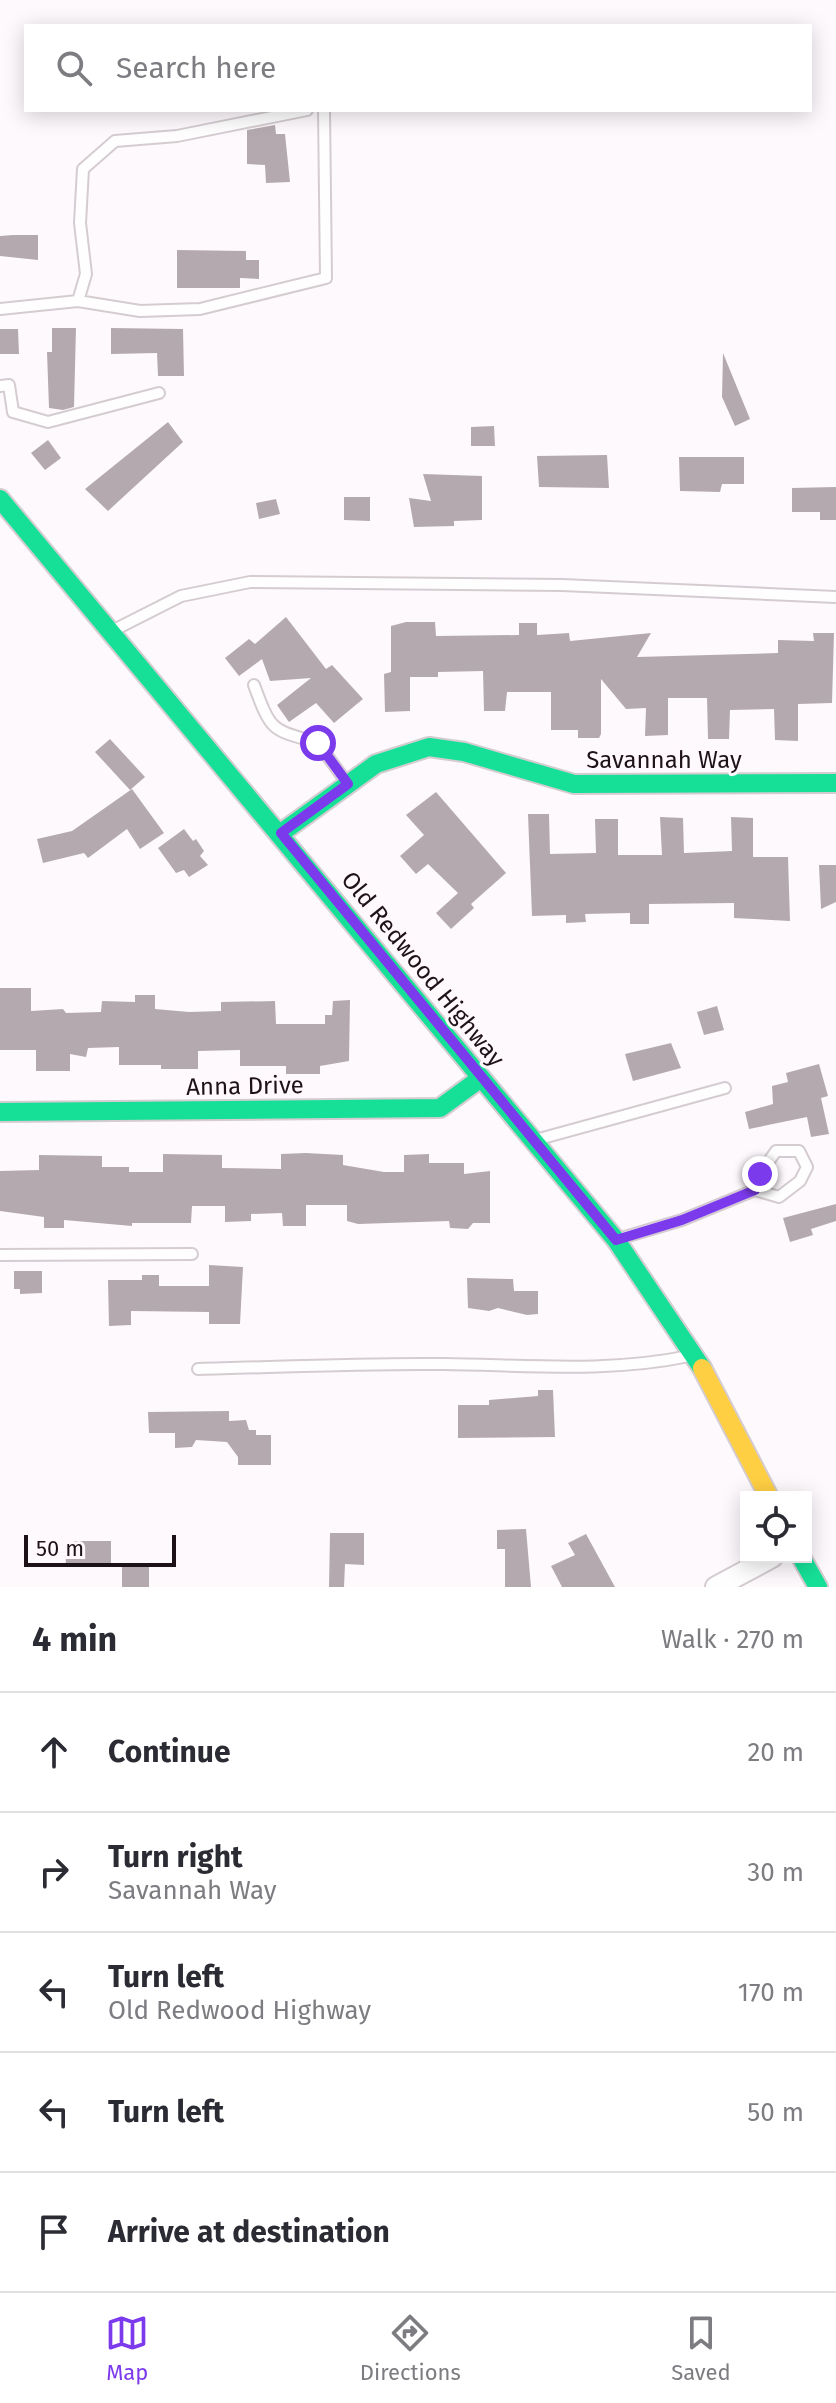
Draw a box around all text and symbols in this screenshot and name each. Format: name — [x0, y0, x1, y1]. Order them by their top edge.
search box — [24, 24, 812, 112]
icon: search — [52, 46, 96, 90]
text: Search here — [116, 50, 276, 86]
route start — [300, 725, 336, 761]
street label: Savannah Way — [586, 746, 742, 774]
street label: Old Redwood Highway — [336, 866, 510, 1072]
street label: Anna Drive — [186, 1071, 304, 1101]
route end — [742, 1156, 778, 1192]
map controls — [740, 1491, 812, 1563]
button: locate — [740, 1491, 812, 1563]
scale bar — [24, 1531, 176, 1567]
text: 50 m — [36, 1535, 84, 1562]
text: 4 min — [32, 1619, 117, 1660]
text: Walk · 270 m — [661, 1624, 804, 1655]
icon: ahead — [32, 1730, 76, 1774]
text: Continue — [108, 1734, 231, 1770]
text: 20 m — [747, 1737, 804, 1768]
text: Turn right — [108, 1839, 243, 1875]
icon: right — [32, 1850, 76, 1894]
text: 30 m — [747, 1857, 804, 1888]
text: Savannah Way — [108, 1875, 276, 1906]
text: Turn left — [108, 1959, 224, 1995]
icon: left — [32, 1970, 76, 2014]
text: 170 m — [738, 1977, 804, 2008]
text: Old Redwood Highway — [108, 1995, 371, 2026]
icon: left — [32, 2090, 76, 2134]
text: Turn left — [108, 2094, 224, 2130]
text: 50 m — [747, 2097, 804, 2128]
icon: arrive — [32, 2210, 76, 2254]
text: Arrive at destination — [108, 2214, 390, 2250]
tab: Map — [105, 2311, 149, 2386]
tab: Directions — [360, 2311, 461, 2386]
tab: Saved — [671, 2311, 731, 2386]

